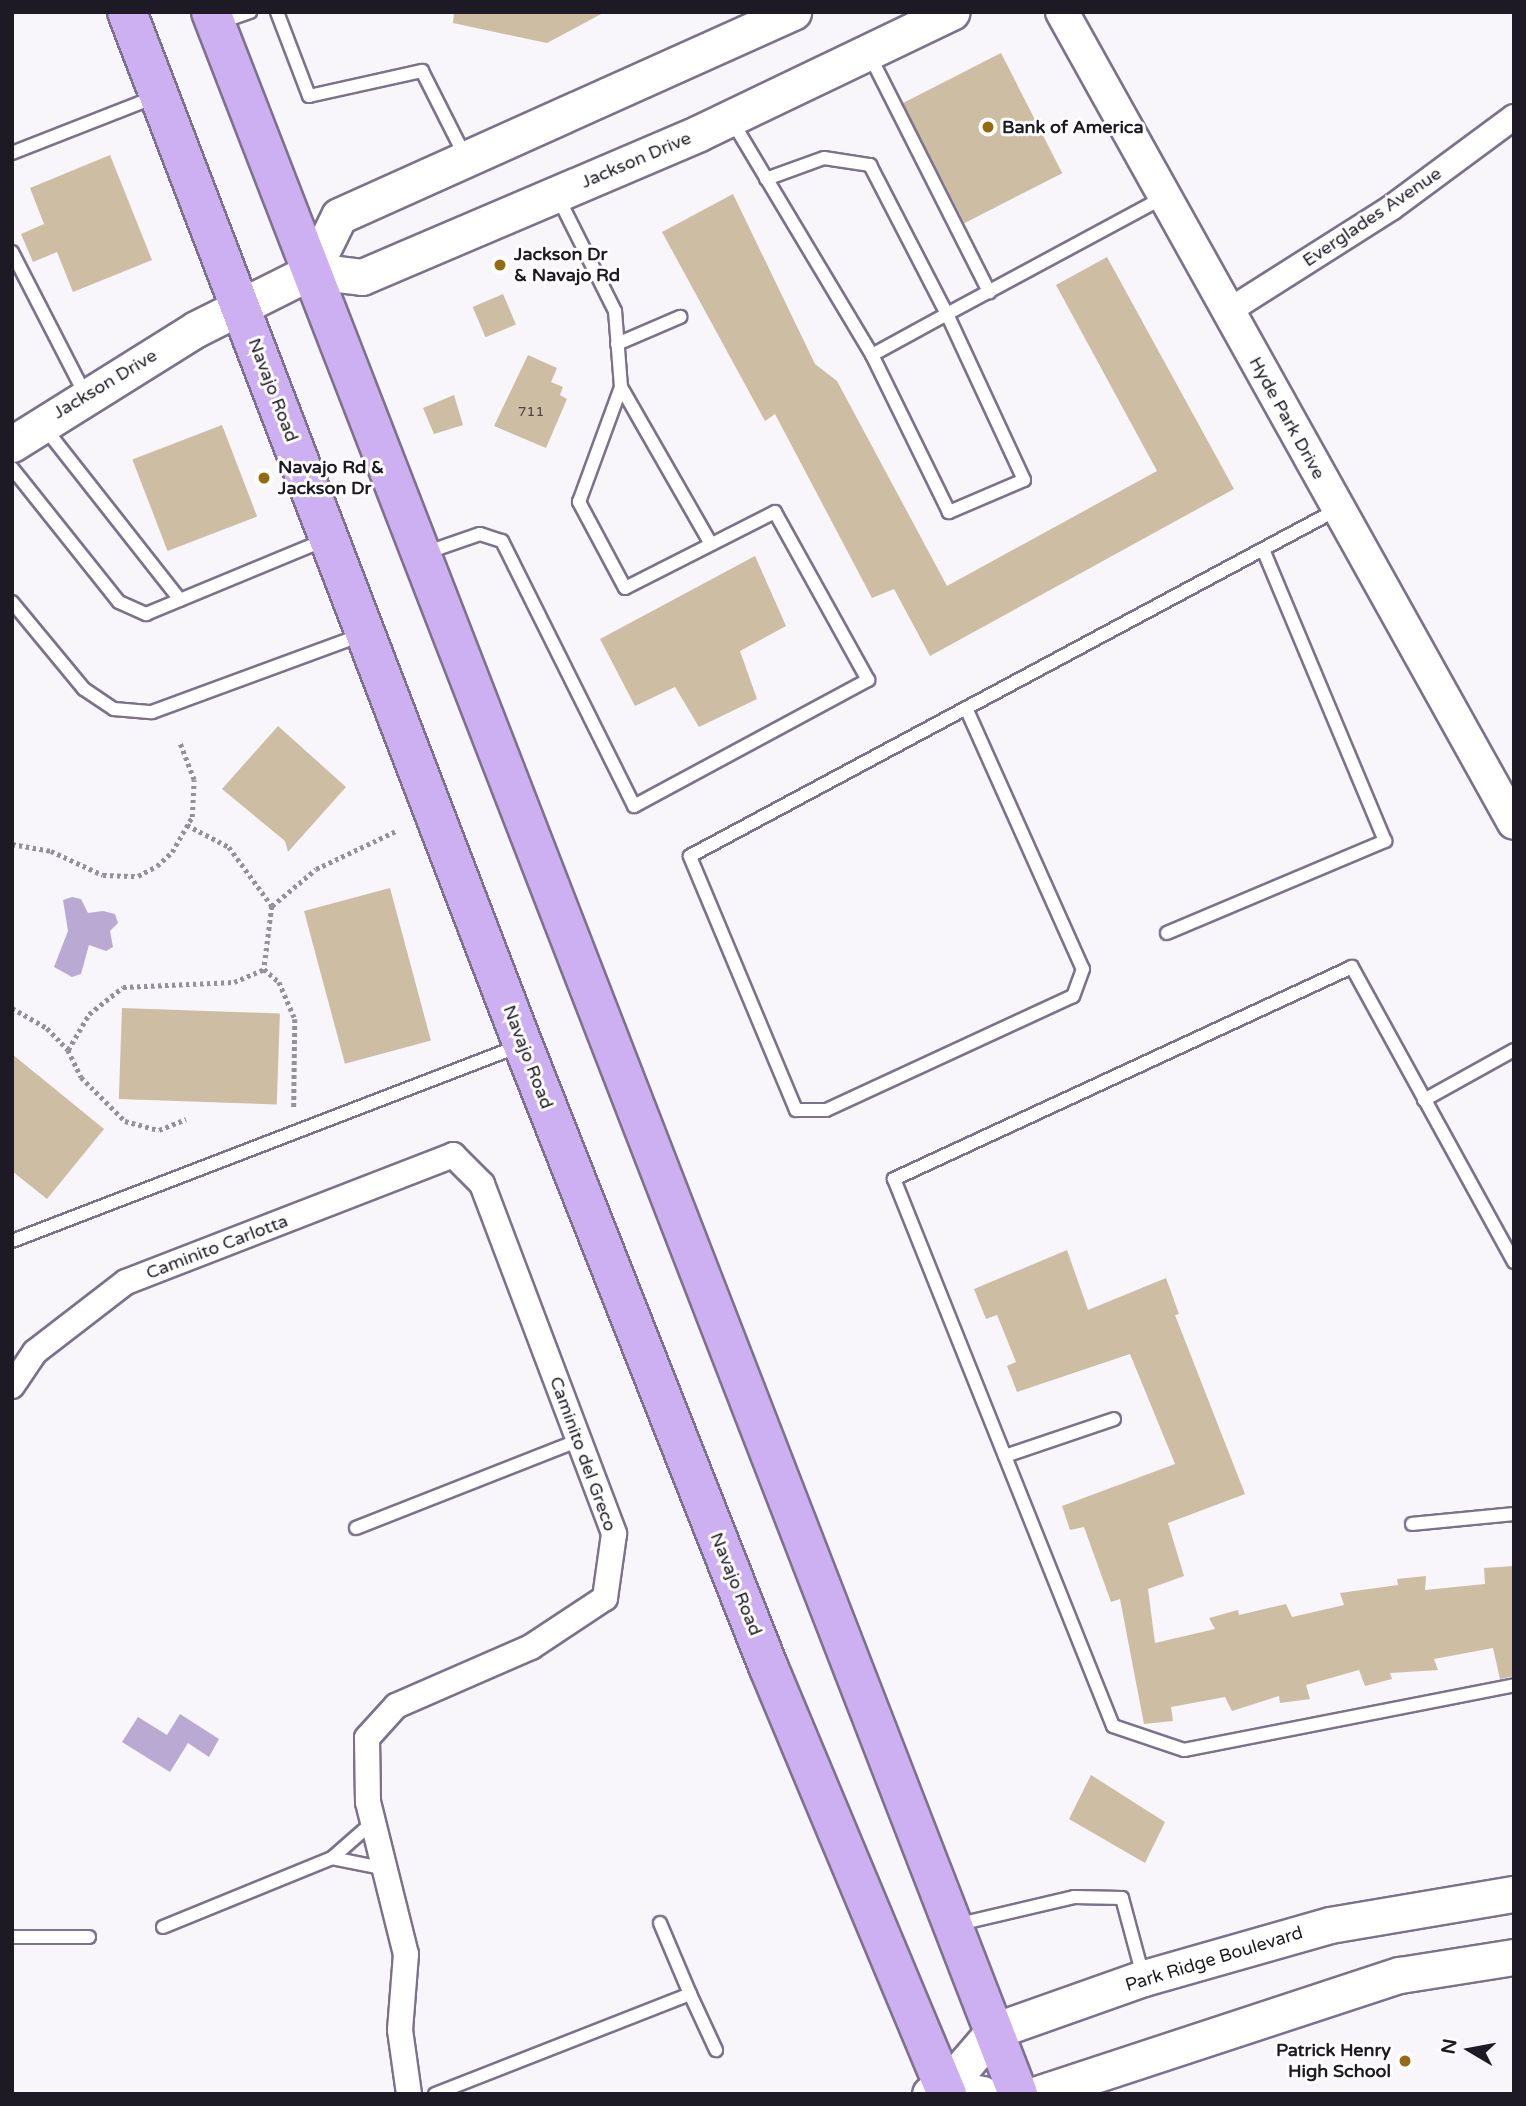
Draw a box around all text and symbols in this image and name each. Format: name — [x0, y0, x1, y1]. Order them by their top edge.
place label: Bank of America — [1002, 116, 1144, 138]
marker: Bank of America — [980, 119, 996, 135]
street label: Jackson Drive — [578, 127, 694, 193]
street label: Everglades Avenue — [1299, 163, 1445, 271]
place label: Jackson Dr & Navajo Rd — [514, 244, 620, 286]
marker: Jackson Dr & Navajo Rd — [492, 257, 508, 273]
street label: Navajo Road — [243, 335, 303, 445]
street label: Jackson Drive — [49, 345, 161, 423]
street label: Hyde Park Drive — [1244, 353, 1330, 483]
house number: 711 — [518, 404, 544, 420]
place label: Navajo Rd & Jackson Dr — [278, 457, 384, 500]
marker: Navajo Rd & Jackson Dr — [256, 470, 272, 486]
street label: Navajo Road — [498, 1002, 558, 1112]
street label: Caminito Carlotta — [143, 1210, 291, 1284]
street label: Caminito del Greco — [545, 1374, 621, 1534]
street label: Navajo Road — [705, 1529, 767, 1639]
street label: Park Ridge Boulevard — [1123, 1922, 1305, 1996]
north arrow — [1435, 2015, 1505, 2085]
text: N — [1437, 2037, 1461, 2056]
place label: Patrick Henry High School — [1276, 2040, 1391, 2082]
marker: Patrick Henry High School — [1397, 2053, 1413, 2069]

